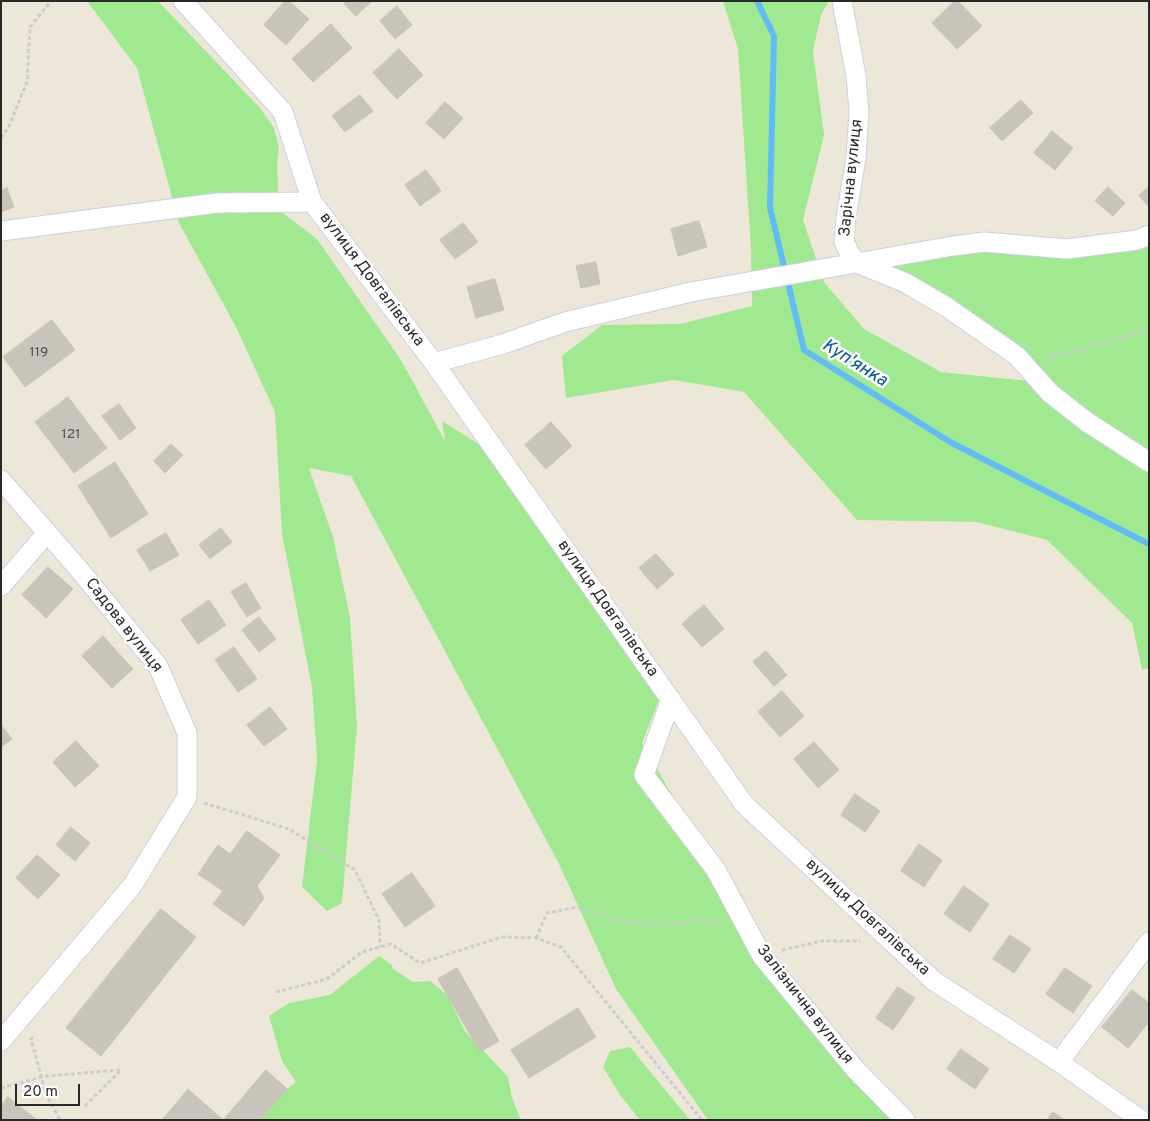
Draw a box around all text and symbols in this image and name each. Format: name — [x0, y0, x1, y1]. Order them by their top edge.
street label: Зарічна вулиця — [836, 118, 868, 238]
street label: вулиця Довгалівська — [314, 209, 428, 351]
water label: Куп'янка — [817, 336, 891, 392]
house number: 119 — [30, 345, 48, 361]
house number: 121 — [61, 427, 81, 443]
street label: вулиця Довгалівська — [552, 537, 662, 681]
street label: Садова вулиця — [80, 575, 166, 677]
street label: вулиця Довгалівська — [801, 855, 933, 981]
street label: Залізнична вулиця — [751, 941, 857, 1069]
scale bar — [18, 1074, 82, 1106]
text: 20 m — [23, 1083, 58, 1102]

